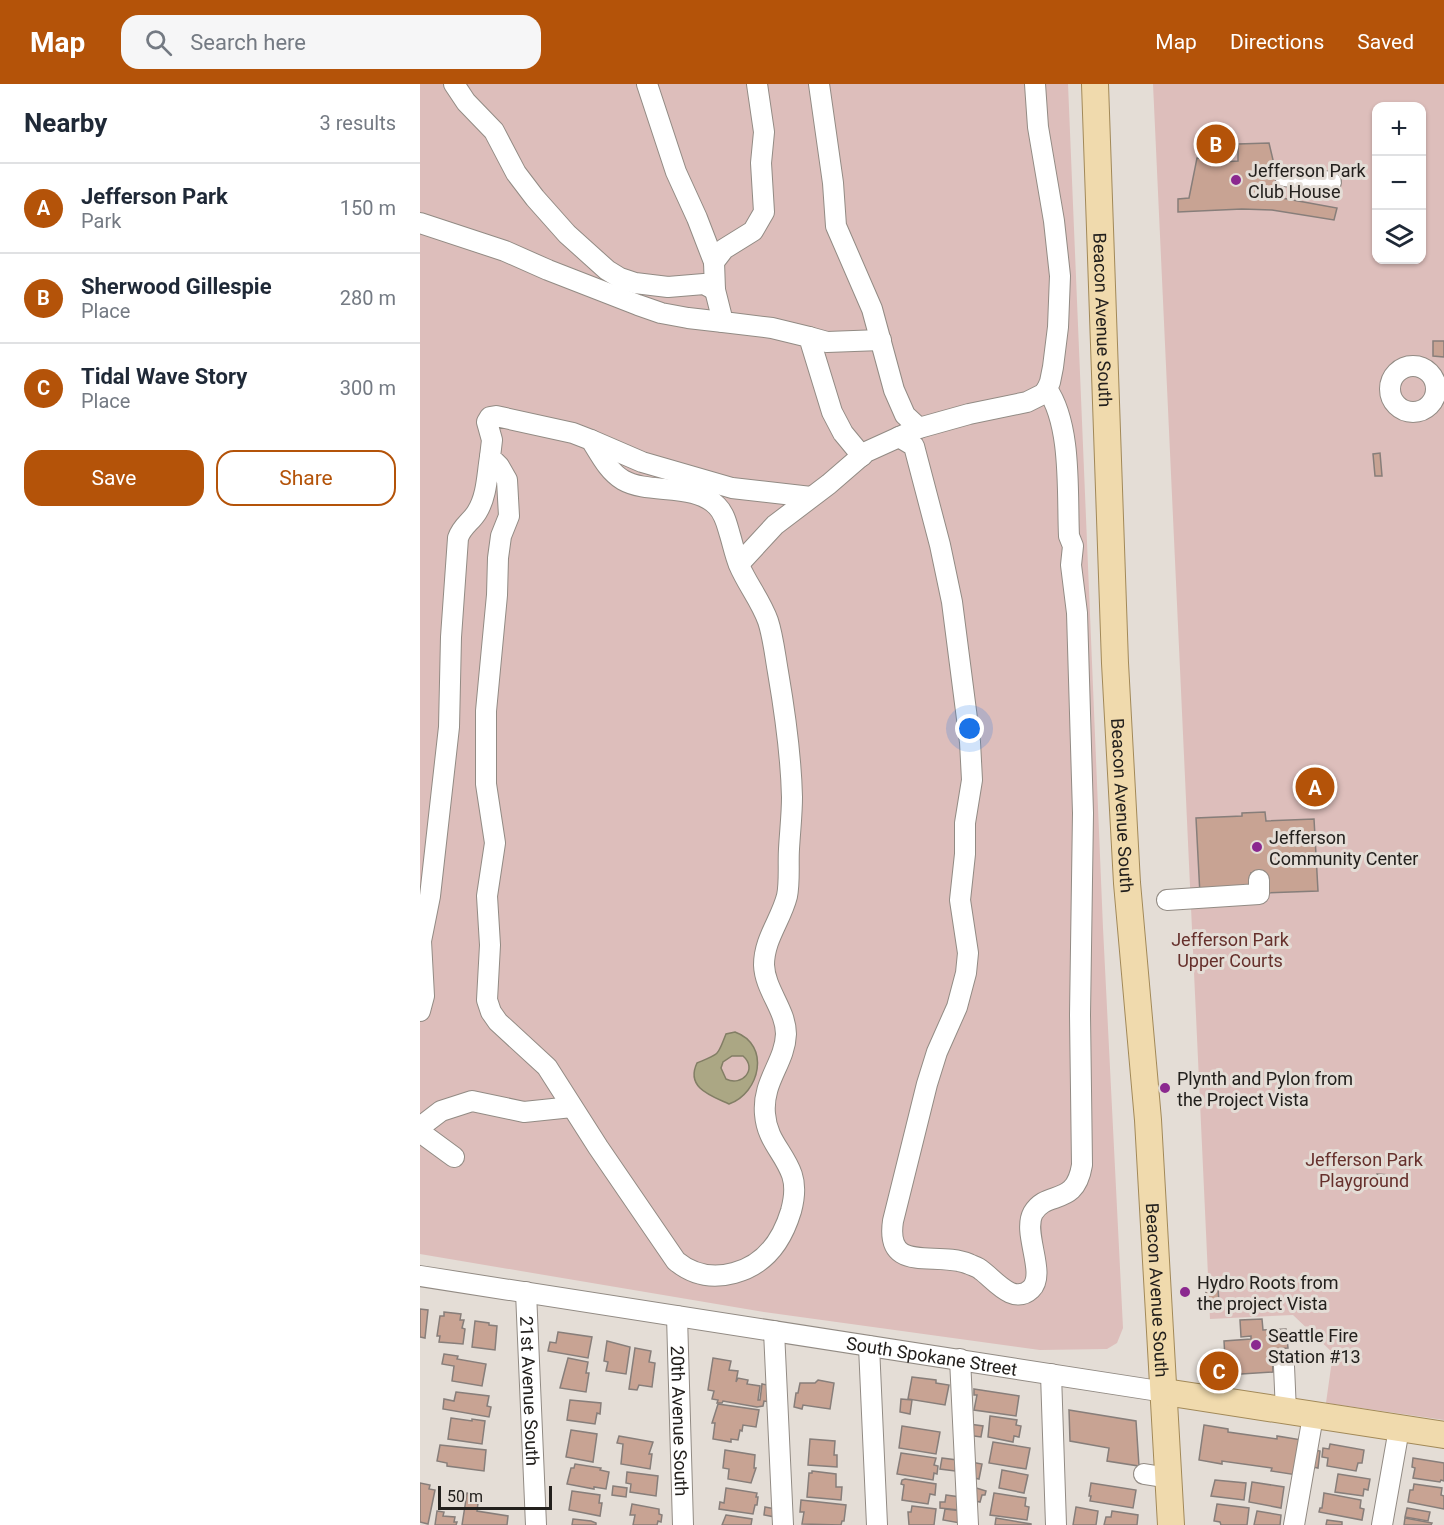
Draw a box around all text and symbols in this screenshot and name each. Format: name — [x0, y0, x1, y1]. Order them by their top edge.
search box — [121, 15, 541, 69]
text: Map — [30, 26, 85, 59]
icon: search — [142, 26, 175, 59]
text: Search here — [190, 30, 306, 55]
text: Map — [1155, 30, 1197, 54]
text: Directions — [1230, 30, 1324, 54]
text: Saved — [1357, 30, 1414, 54]
map controls — [1372, 102, 1426, 264]
button: + — [1372, 102, 1426, 156]
text: Nearby — [24, 108, 107, 138]
text: 3 results — [320, 111, 396, 135]
pin: B — [1196, 122, 1236, 166]
button: − — [1372, 156, 1426, 210]
place label: Jefferson Park Club House — [1248, 160, 1367, 202]
marker: Jefferson Park Club House — [1229, 173, 1243, 187]
text: Jefferson Park — [81, 184, 228, 209]
text: A — [37, 196, 50, 220]
text: 150 m — [340, 196, 396, 220]
text: Park — [81, 209, 121, 233]
button: layers — [1372, 210, 1426, 264]
street label: Beacon Avenue South — [1090, 232, 1117, 408]
text: Sherwood Gillespie — [81, 274, 272, 299]
text: B — [37, 286, 50, 310]
text: 280 m — [340, 286, 396, 310]
text: Place — [81, 299, 130, 323]
text: Tidal Wave Story — [81, 364, 247, 389]
text: C — [37, 376, 50, 400]
text: 300 m — [340, 376, 396, 400]
text: Place — [81, 389, 130, 413]
button: Save — [24, 450, 204, 506]
button: Share — [216, 450, 396, 506]
your location — [955, 714, 984, 743]
street label: Beacon Avenue South — [1108, 718, 1138, 894]
pin: A — [1296, 764, 1334, 810]
place label: Jefferson Community Center — [1269, 827, 1418, 869]
marker: Jefferson Community Center — [1250, 840, 1264, 854]
park label: Jefferson Park Upper Courts — [1171, 929, 1290, 971]
place label: Plynth and Pylon from the Project Vista — [1177, 1068, 1353, 1110]
marker: Plynth and Pylon from the Project Vista — [1158, 1081, 1172, 1095]
park label: Jefferson Park Playground — [1305, 1149, 1424, 1191]
street label: Beacon Avenue South — [1142, 1202, 1173, 1378]
place label: Hydro Roots from the project Vista — [1197, 1272, 1339, 1314]
marker: Hydro Roots from the project Vista — [1178, 1285, 1192, 1299]
street label: 21st Avenue South — [517, 1316, 544, 1466]
place label: Seattle Fire Station #13 — [1268, 1325, 1361, 1367]
street label: South Spokane Street — [845, 1332, 1019, 1379]
marker: Seattle Fire Station #13 — [1249, 1338, 1263, 1352]
street label: 20th Avenue South — [667, 1345, 693, 1497]
pin: C — [1200, 1348, 1238, 1394]
scale bar — [438, 1483, 552, 1510]
text: 50 m — [447, 1487, 483, 1506]

